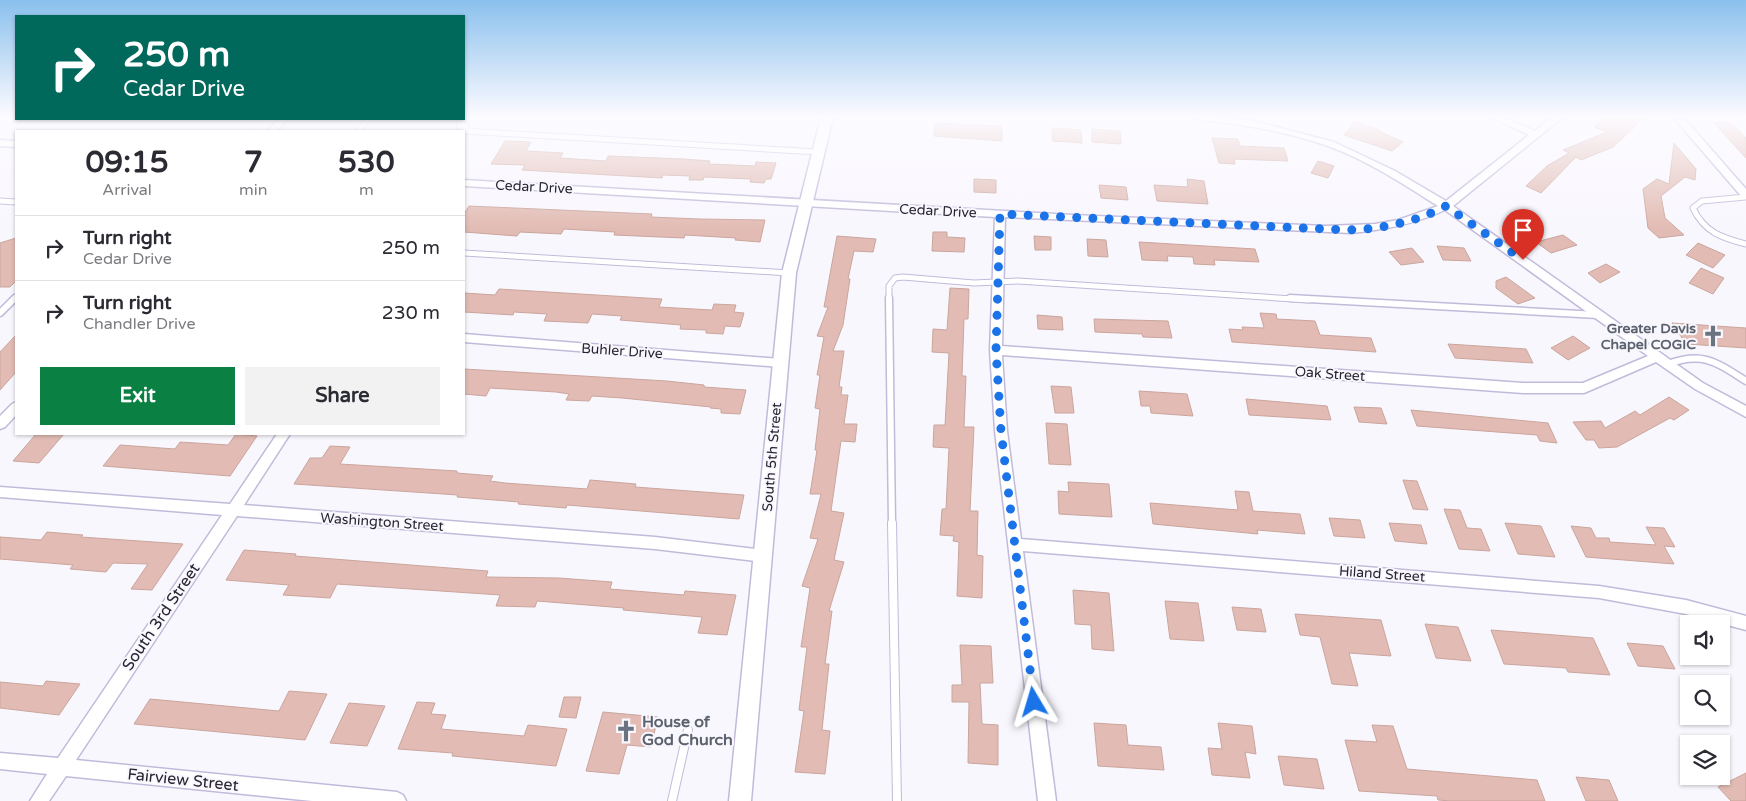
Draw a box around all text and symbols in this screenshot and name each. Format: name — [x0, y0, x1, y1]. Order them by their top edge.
text: 250 m — [123, 34, 230, 76]
icon: right — [40, 35, 105, 100]
text: Cedar Drive — [123, 76, 245, 102]
text: 09:15 — [85, 144, 169, 181]
text: 7 — [244, 144, 263, 181]
text: 530 — [338, 144, 395, 181]
street label: Cedar Drive — [495, 176, 573, 198]
text: Arrival — [102, 180, 152, 200]
text: min — [239, 180, 268, 200]
text: m — [359, 180, 374, 200]
street label: Cedar Drive — [899, 200, 977, 222]
pin — [1502, 209, 1544, 260]
icon: arrive — [1509, 216, 1537, 244]
text: Turn right — [83, 227, 171, 249]
icon: right — [40, 234, 68, 262]
text: 250 m — [382, 237, 440, 259]
text: Cedar Drive — [83, 249, 172, 269]
text: Turn right — [83, 292, 171, 314]
icon: right — [40, 299, 68, 327]
text: 230 m — [382, 302, 440, 324]
text: Chandler Drive — [83, 314, 195, 334]
place label: Greater Davis Chapel COGIC — [1601, 320, 1696, 353]
church icon: Greater Davis Chapel COGIC — [1700, 323, 1726, 349]
street label: Buhler Drive — [581, 340, 663, 362]
street label: Oak Street — [1294, 363, 1366, 385]
button: Exit — [40, 367, 235, 425]
button: Share — [245, 367, 440, 425]
street label: South 5th Street — [759, 401, 785, 512]
street label: Washington Street — [320, 509, 445, 535]
street label: South 3rd Street — [118, 559, 204, 675]
street label: Hiland Street — [1338, 563, 1426, 586]
map controls — [1680, 615, 1730, 785]
button: sound — [1680, 615, 1730, 665]
position arrow — [1007, 675, 1059, 727]
button: search — [1680, 675, 1730, 725]
place label: House of God Church — [642, 712, 733, 750]
church icon: House of God Church — [613, 718, 639, 744]
button: layers — [1680, 735, 1730, 785]
street label: Fairview Street — [126, 764, 240, 796]

